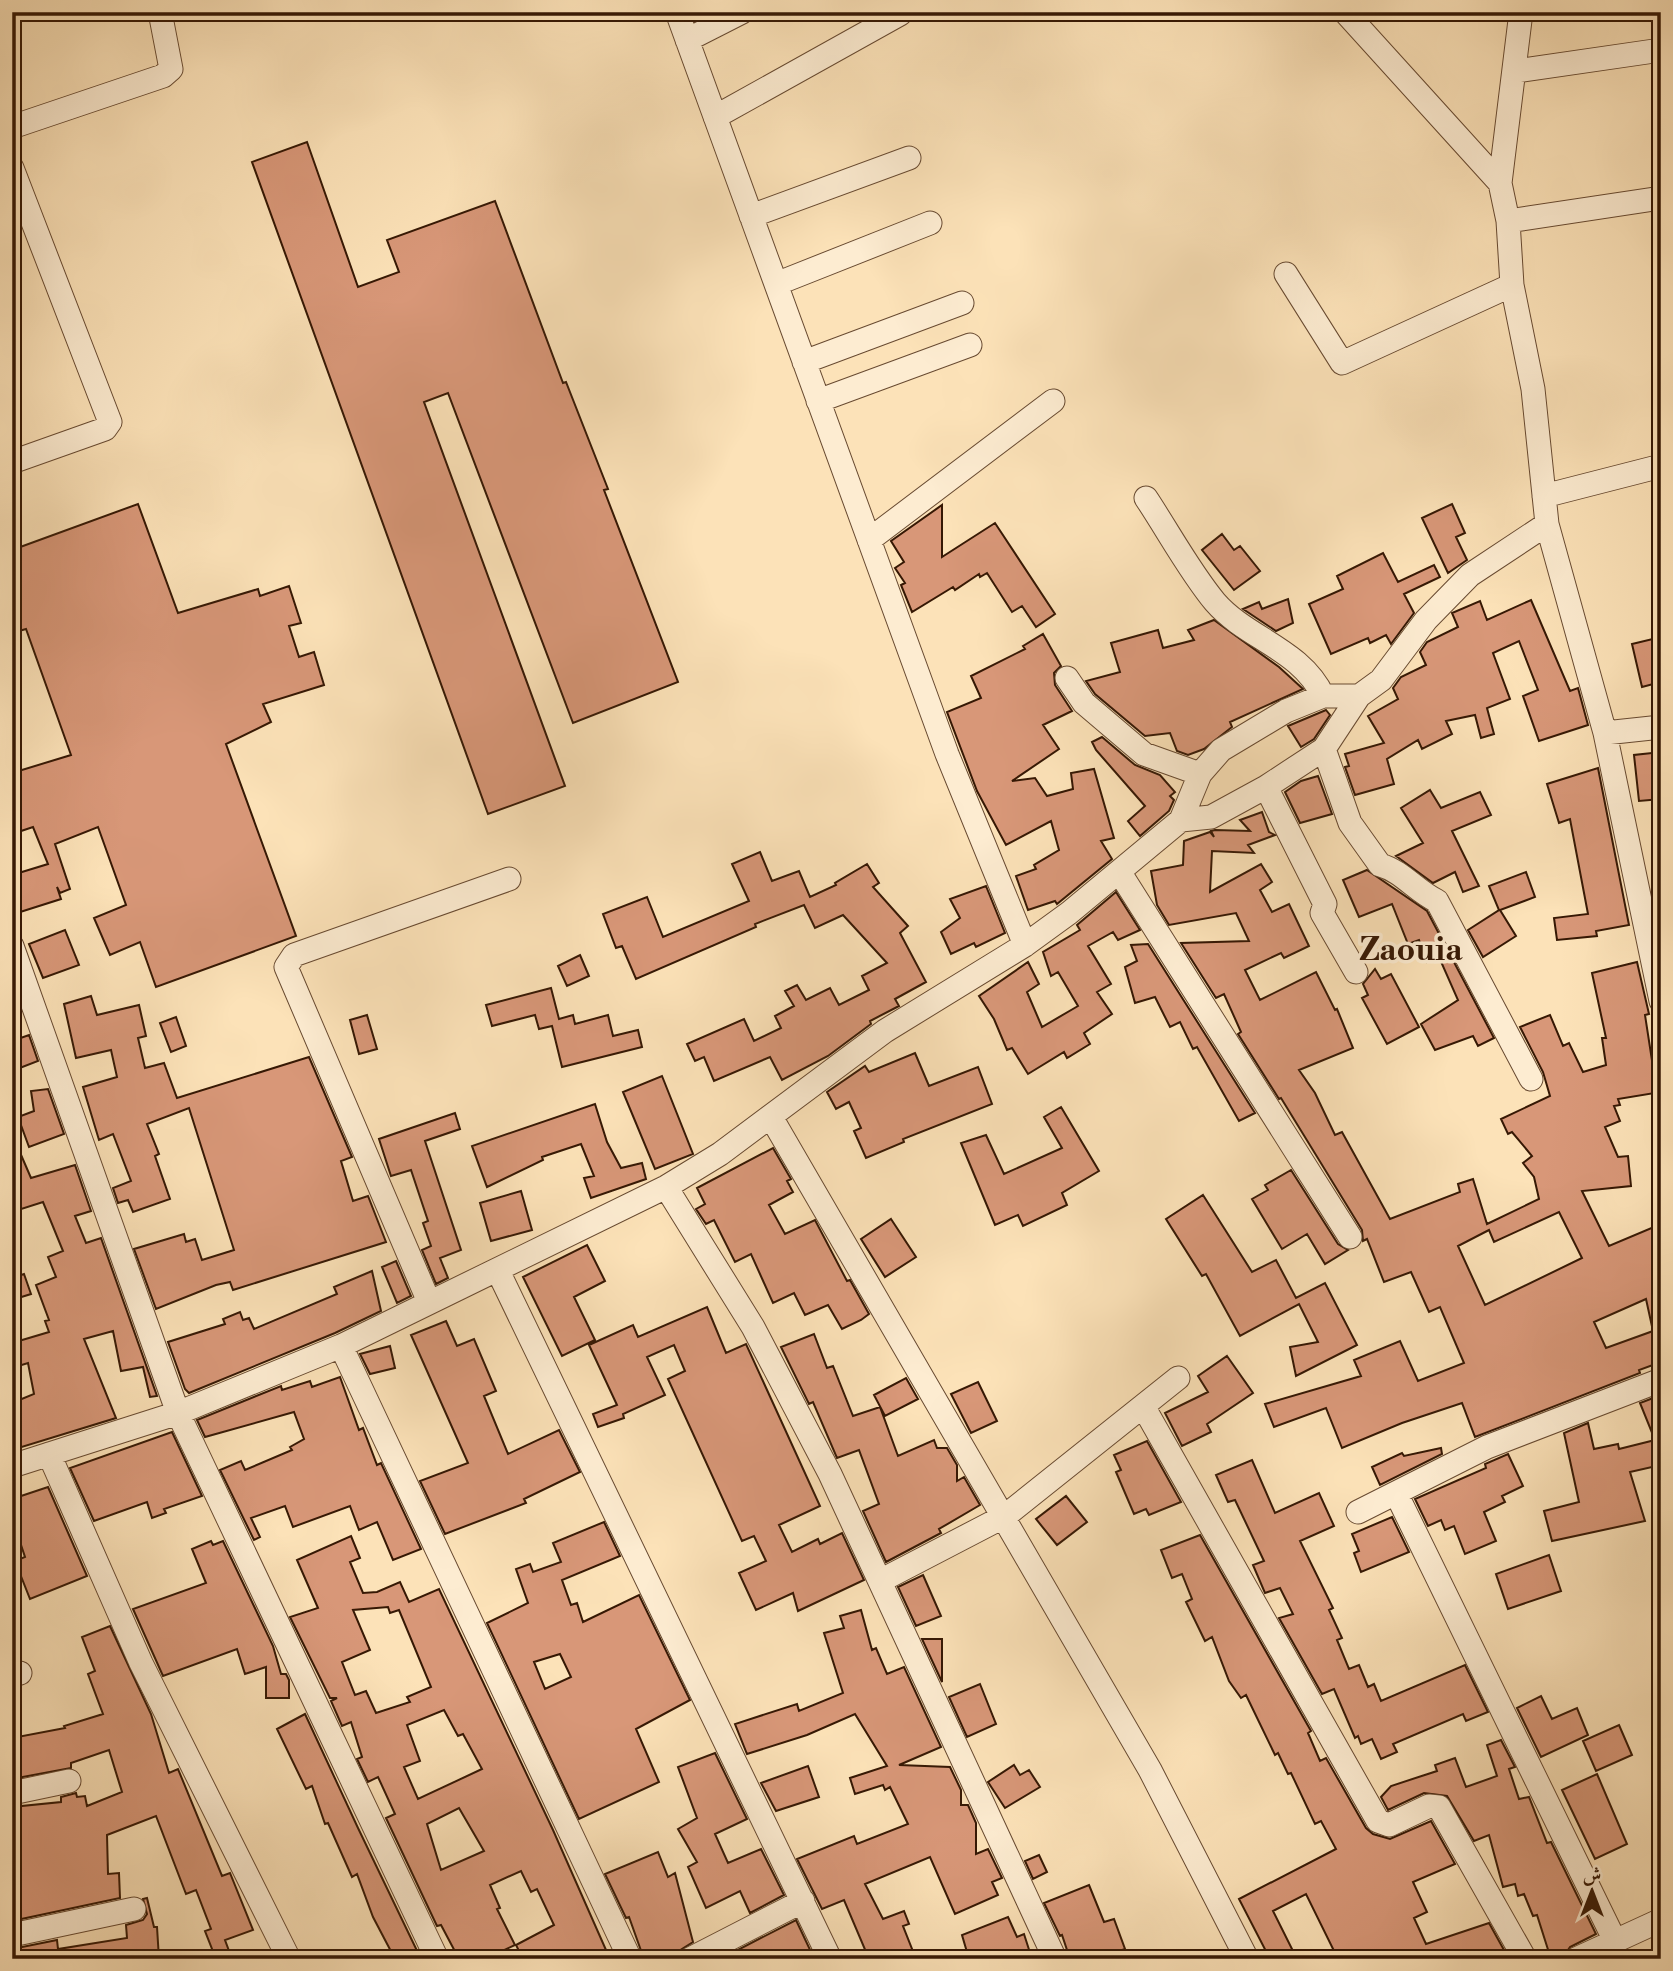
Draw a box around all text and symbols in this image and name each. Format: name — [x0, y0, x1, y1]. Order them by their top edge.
district label: Zaouia — [1359, 930, 1463, 970]
north arrow — [1558, 1856, 1628, 1926]
text: ش — [1583, 1863, 1601, 1887]

